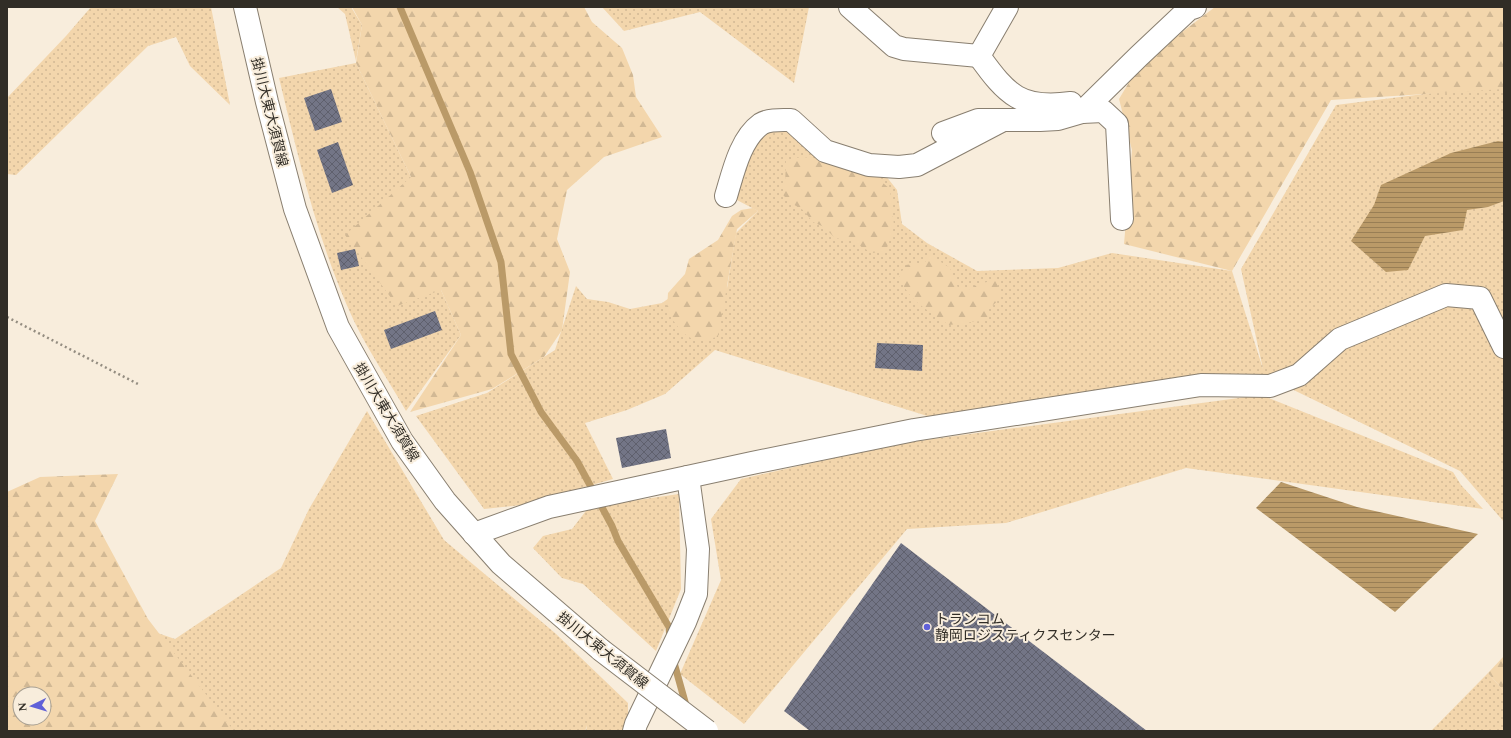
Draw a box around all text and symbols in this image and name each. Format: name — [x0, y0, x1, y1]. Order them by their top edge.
street label: 掛川大東大須賀線 — [246, 55, 293, 169]
street label: 掛川大東大須賀線 — [349, 359, 424, 466]
street label: 掛川大東大須賀線 — [553, 607, 653, 694]
place label: トランコム 静岡ロジスティクスセンター — [935, 609, 1116, 646]
marker: トランコム 静岡ロジスティクスセンター — [922, 622, 932, 632]
north arrow — [12, 686, 52, 726]
text: N — [14, 702, 31, 712]

